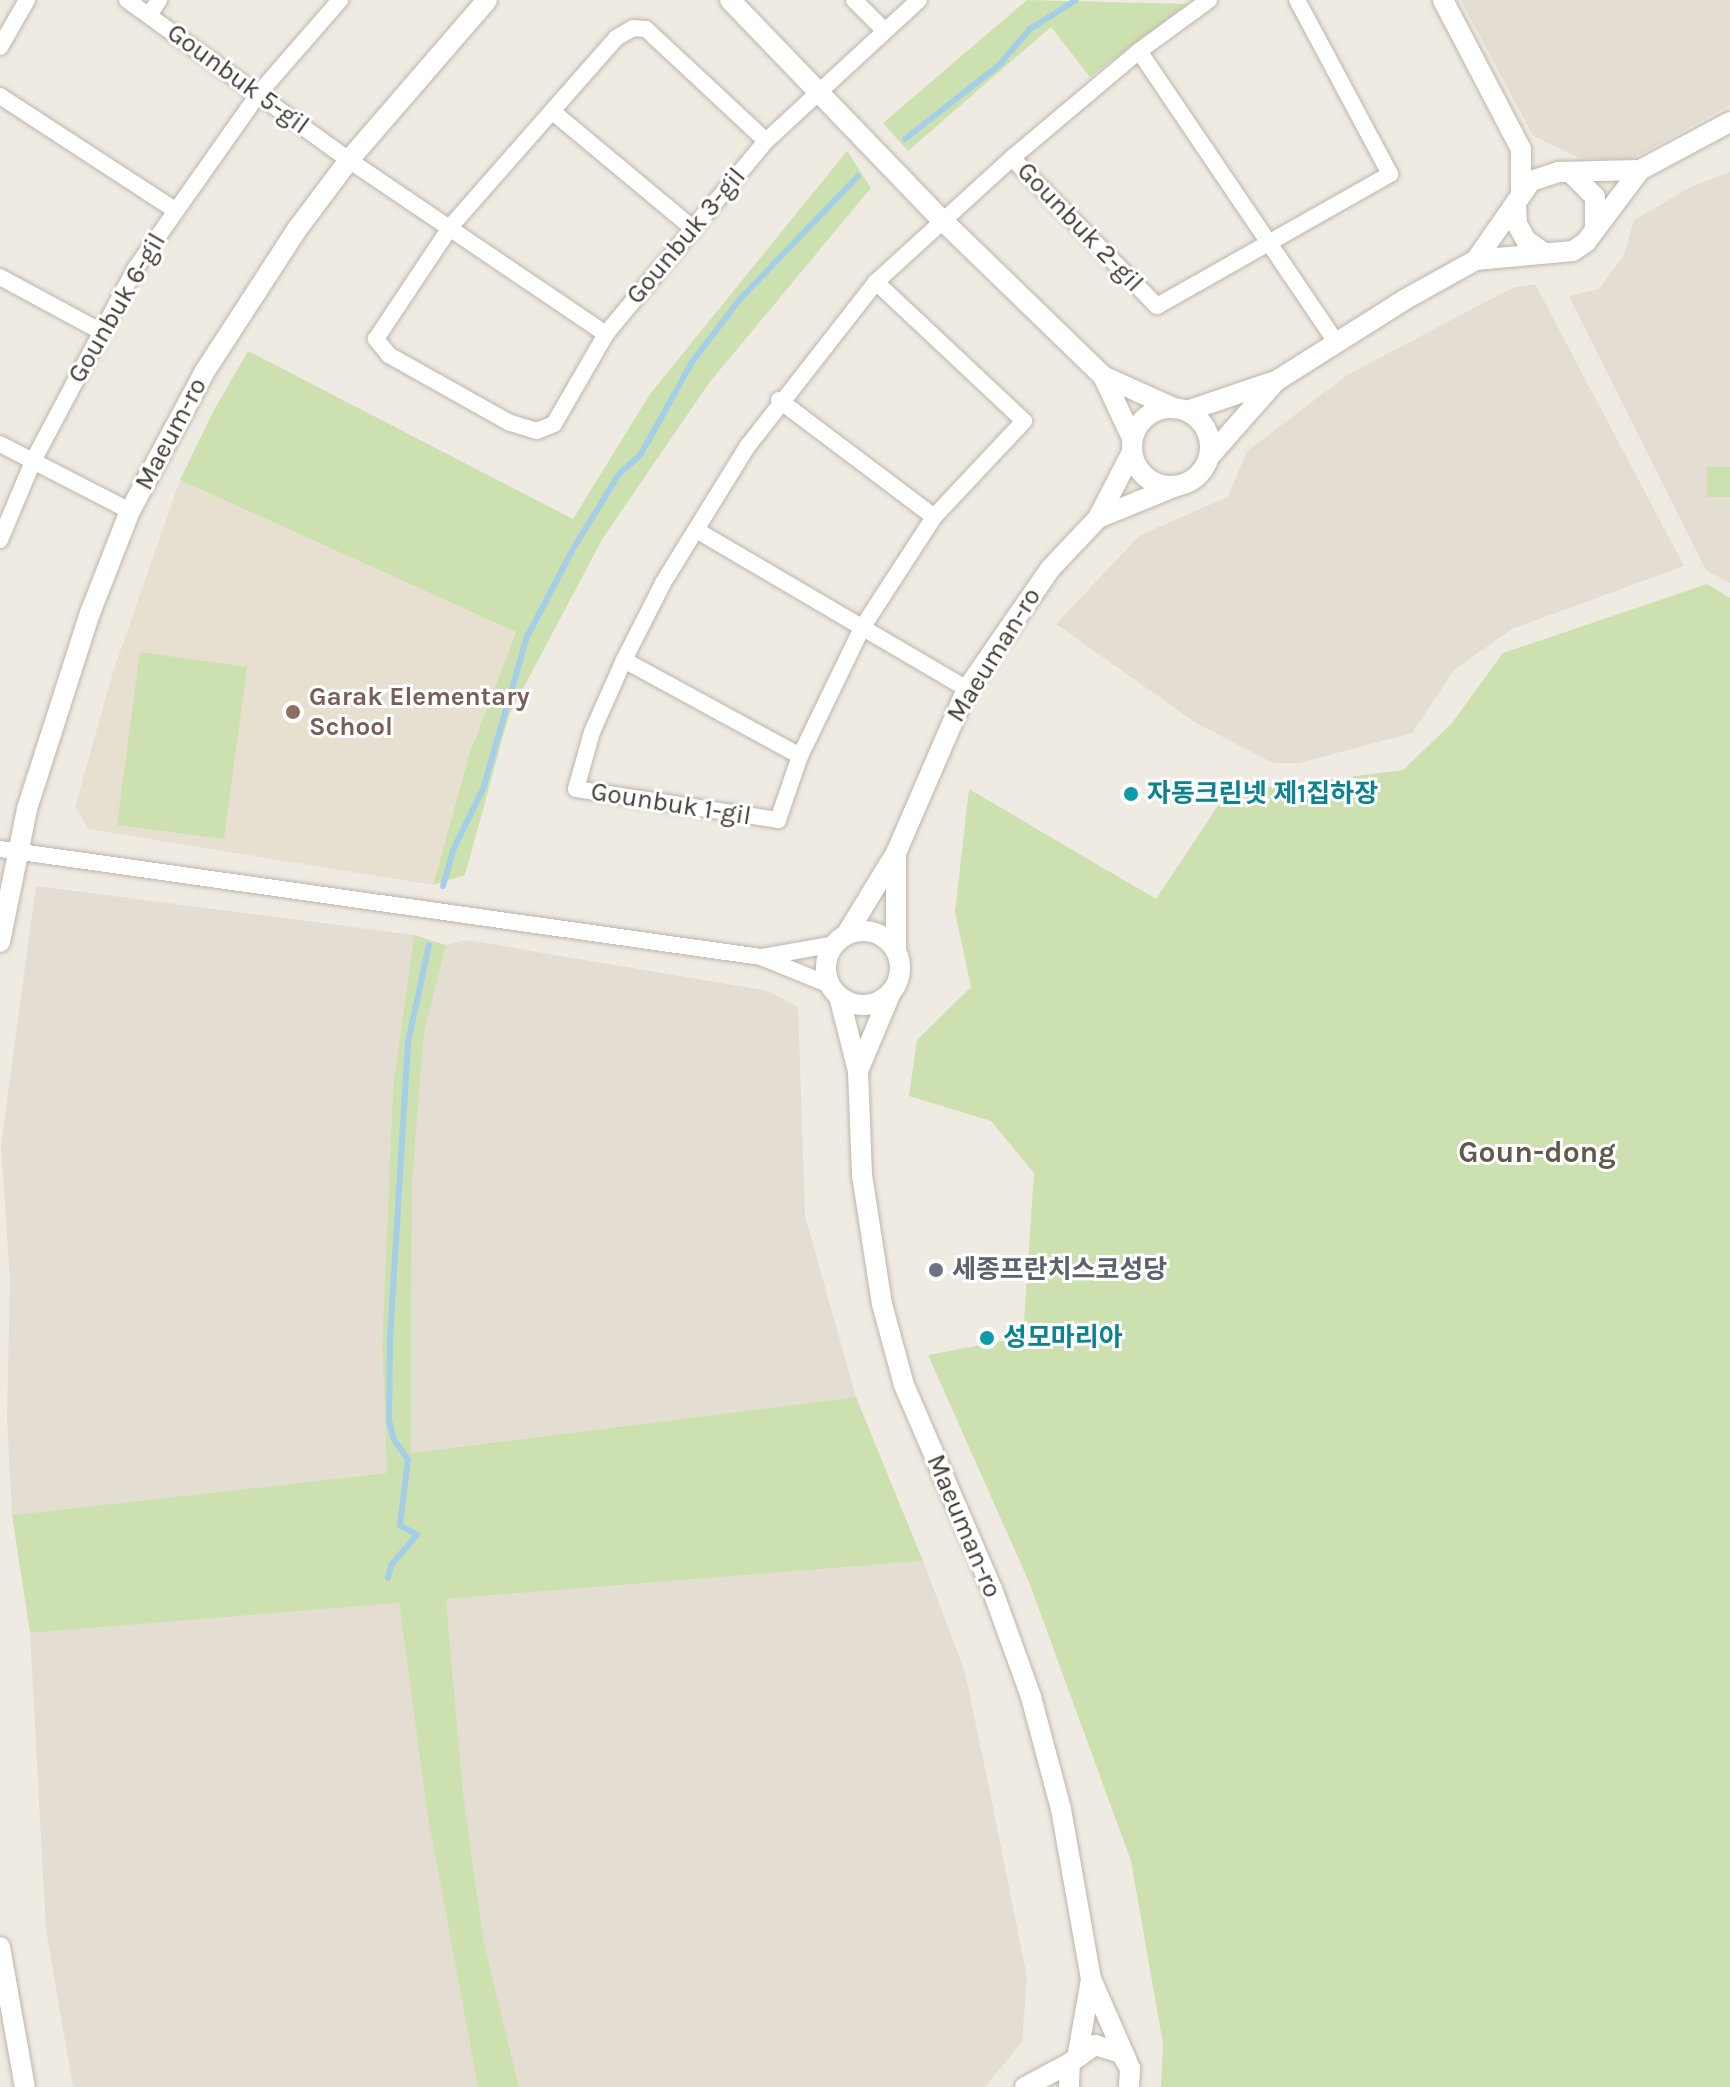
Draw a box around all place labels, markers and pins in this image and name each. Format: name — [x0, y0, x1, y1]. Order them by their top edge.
place label: Garak Elementary School — [309, 681, 530, 742]
marker: Garak Elementary School — [284, 703, 302, 721]
place label: 자동크린넷 제1집하장 — [1147, 778, 1378, 810]
marker: 자동크린넷 제1집하장 — [1122, 785, 1140, 803]
place label: 세종프란치스코성당 — [952, 1254, 1167, 1286]
marker: 세종프란치스코성당 — [927, 1261, 945, 1279]
place label: 성모마리아 — [1003, 1322, 1123, 1354]
marker: 성모마리아 — [978, 1329, 996, 1347]

